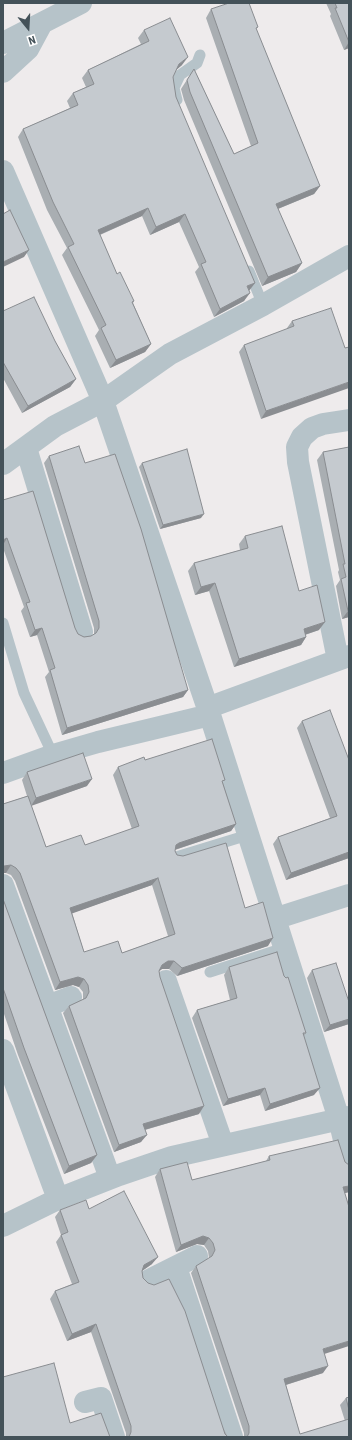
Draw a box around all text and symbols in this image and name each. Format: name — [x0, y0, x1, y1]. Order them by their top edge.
north arrow — [8, 8, 48, 48]
text: N — [27, 33, 37, 47]

